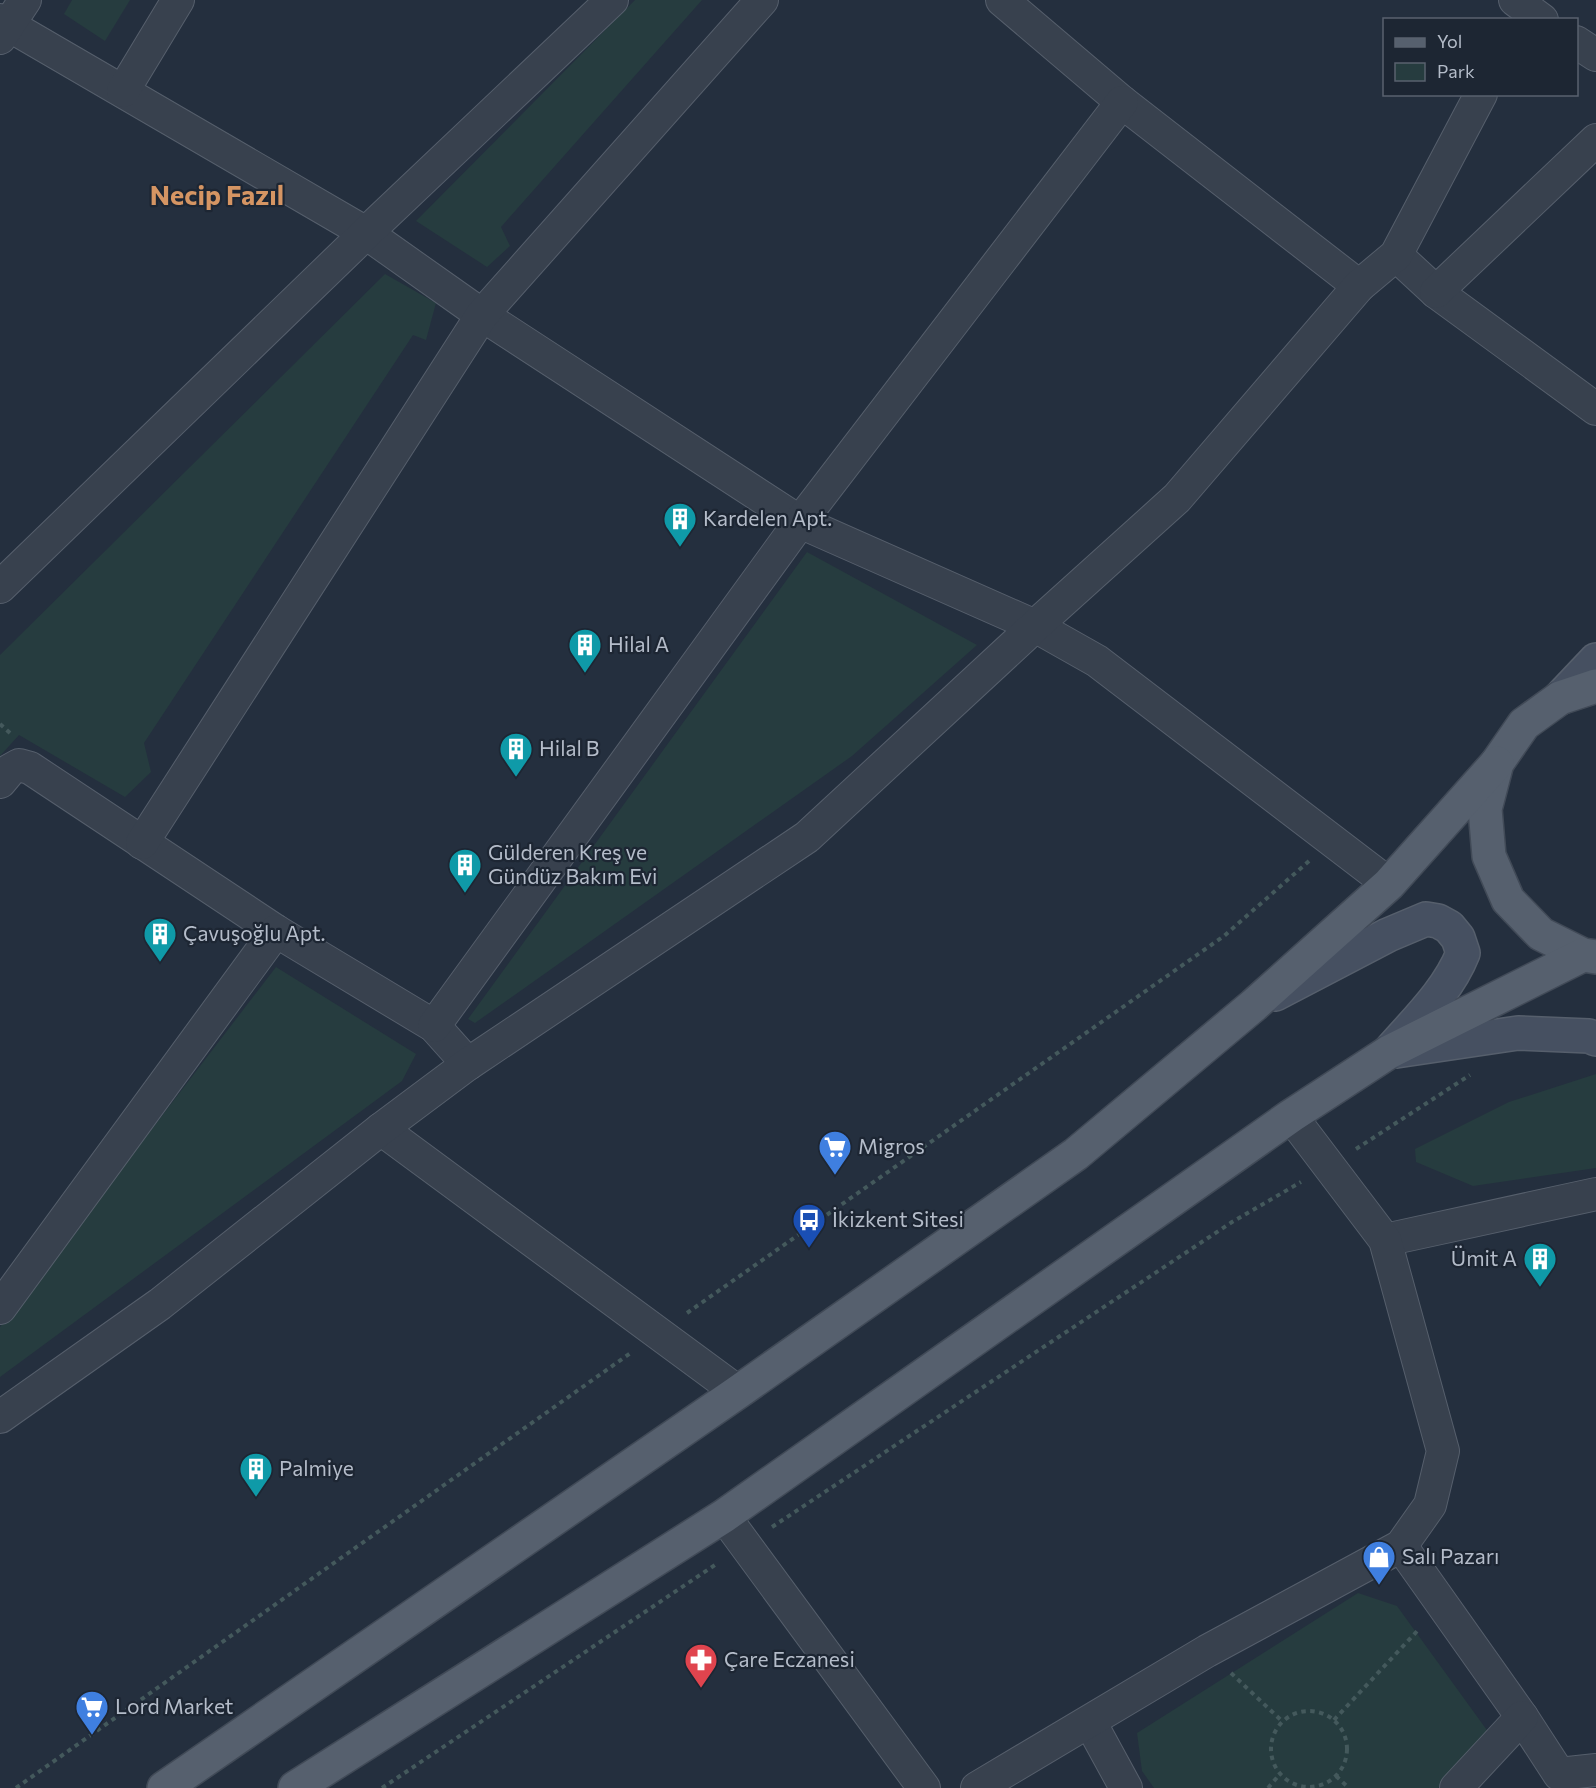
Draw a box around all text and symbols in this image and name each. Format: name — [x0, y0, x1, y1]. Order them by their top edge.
legend — [1383, 18, 1578, 96]
text: Yol — [1437, 30, 1462, 52]
text: Park — [1437, 60, 1475, 82]
district label: Necip Fazıl — [150, 178, 284, 211]
building icon: Kardelen Apt. — [662, 501, 698, 548]
place label: Kardelen Apt. — [703, 505, 832, 530]
building icon: Hilal A — [567, 627, 603, 674]
place label: Hilal A — [608, 631, 669, 656]
building icon: Hilal B — [498, 731, 534, 778]
place label: Hilal B — [539, 735, 599, 760]
place label: Gülderen Kreş ve Gündüz Bakım Evi — [488, 839, 657, 888]
building icon: Gülderen Kreş ve Gündüz Bakım Evi — [447, 847, 483, 894]
building icon: Çavuşoğlu Apt. — [142, 916, 178, 963]
place label: Çavuşoğlu Apt. — [183, 920, 326, 945]
supermarket icon: Migros — [817, 1129, 853, 1176]
place label: Migros — [858, 1133, 925, 1158]
bus stop icon: İkizkent Sitesi — [791, 1202, 827, 1249]
place label: İkizkent Sitesi — [832, 1206, 964, 1231]
building icon: Ümit A — [1522, 1241, 1558, 1288]
place label: Ümit A — [1451, 1245, 1517, 1270]
building icon: Palmiye — [238, 1451, 274, 1498]
place label: Palmiye — [279, 1455, 354, 1480]
shop icon: Salı Pazarı — [1361, 1539, 1397, 1586]
place label: Salı Pazarı — [1402, 1543, 1499, 1568]
pharmacy icon: Çare Eczanesi — [683, 1642, 719, 1689]
place label: Çare Eczanesi — [724, 1646, 855, 1671]
supermarket icon: Lord Market — [74, 1689, 110, 1736]
place label: Lord Market — [115, 1693, 233, 1718]

